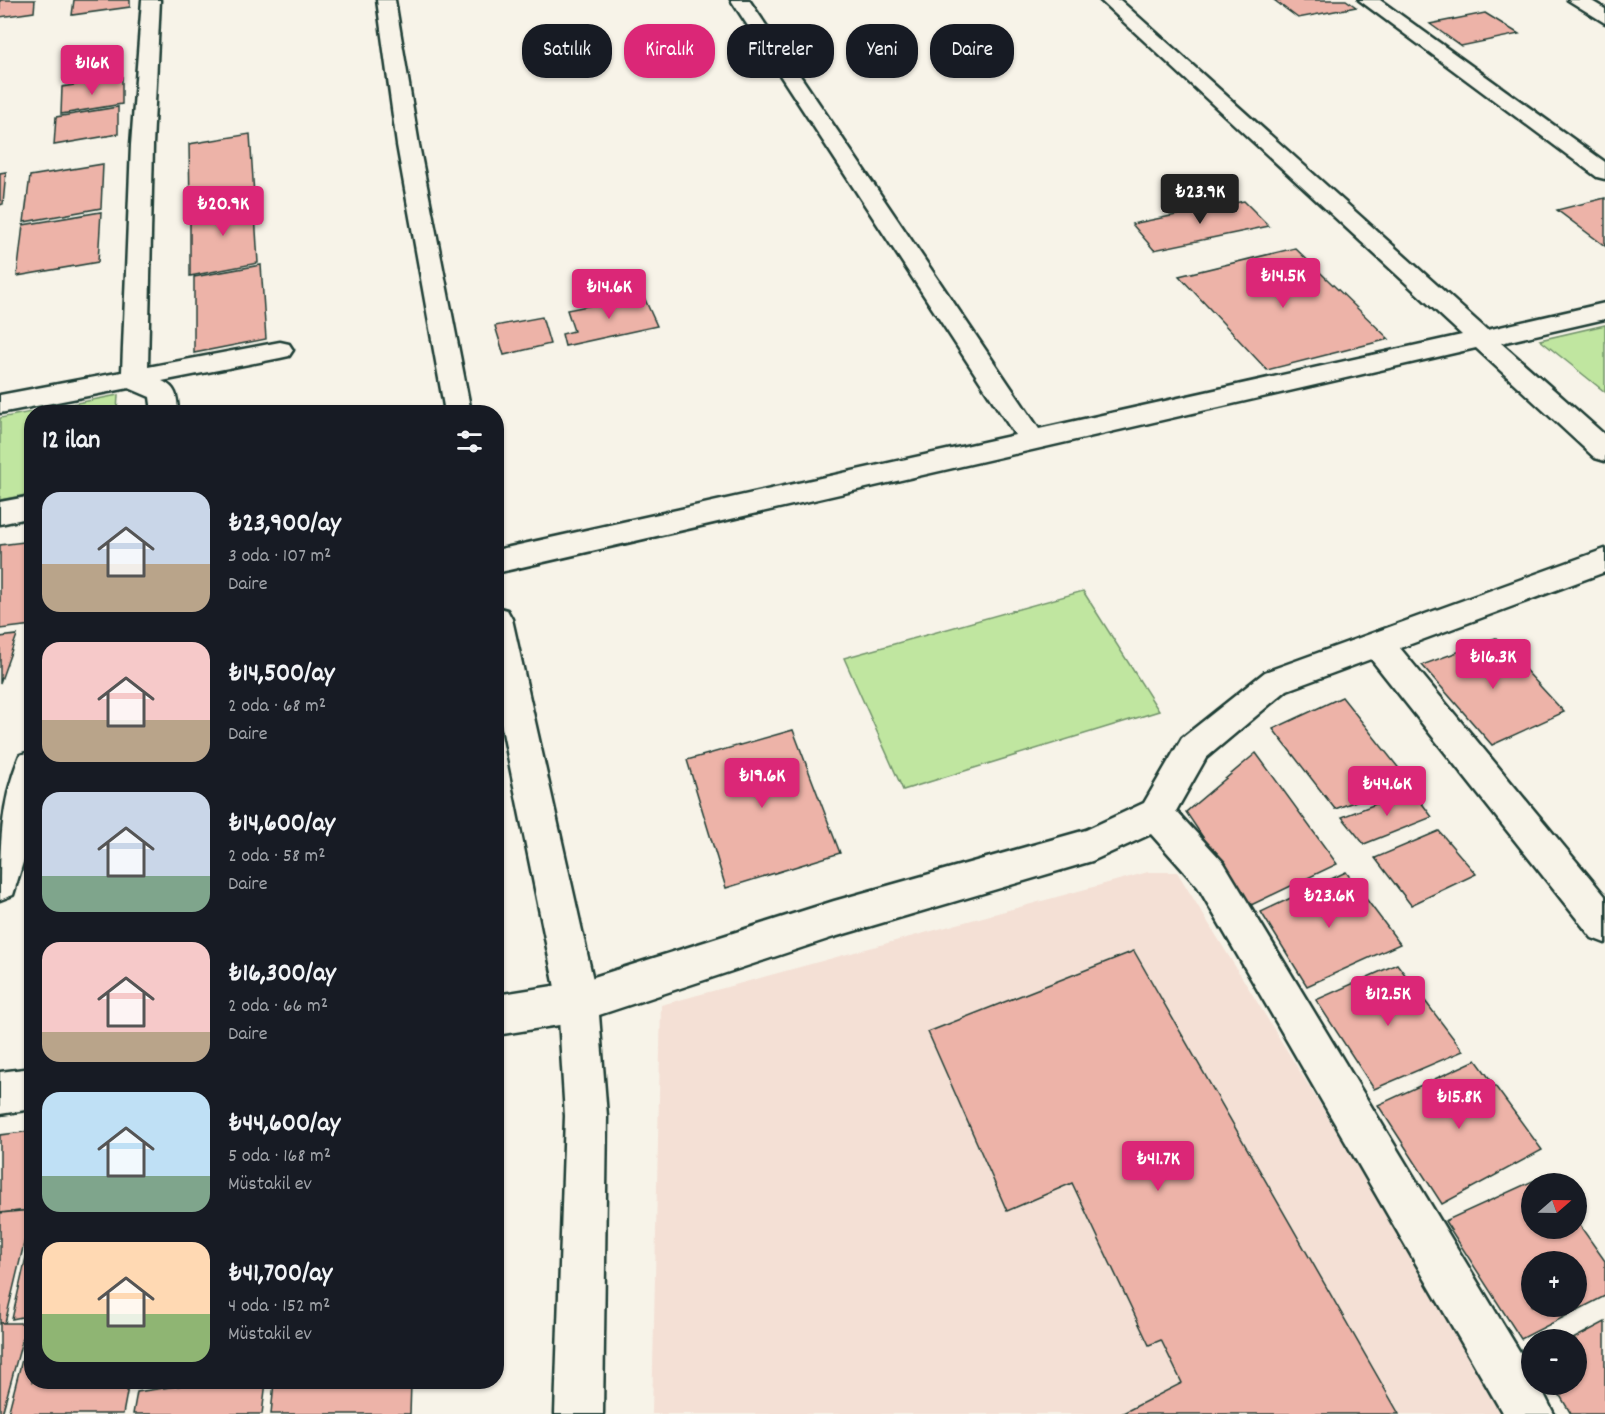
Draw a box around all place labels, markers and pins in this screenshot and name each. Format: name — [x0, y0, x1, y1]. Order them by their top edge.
pin: ₺16K — [56, 45, 128, 96]
pin: ₺23.9K — [1151, 174, 1249, 225]
pin: ₺20.9K — [174, 186, 272, 237]
pin: ₺14.5K — [1234, 258, 1332, 309]
pin: ₺14.6K — [560, 269, 658, 320]
pin: ₺16.3K — [1444, 639, 1542, 690]
pin: ₺19.6K — [713, 758, 811, 809]
pin: ₺44.6K — [1338, 766, 1436, 817]
pin: ₺23.6K — [1280, 878, 1378, 929]
pin: ₺12.5K — [1339, 976, 1437, 1027]
pin: ₺15.8K — [1410, 1079, 1508, 1130]
pin: ₺41.7K — [1109, 1141, 1207, 1192]

